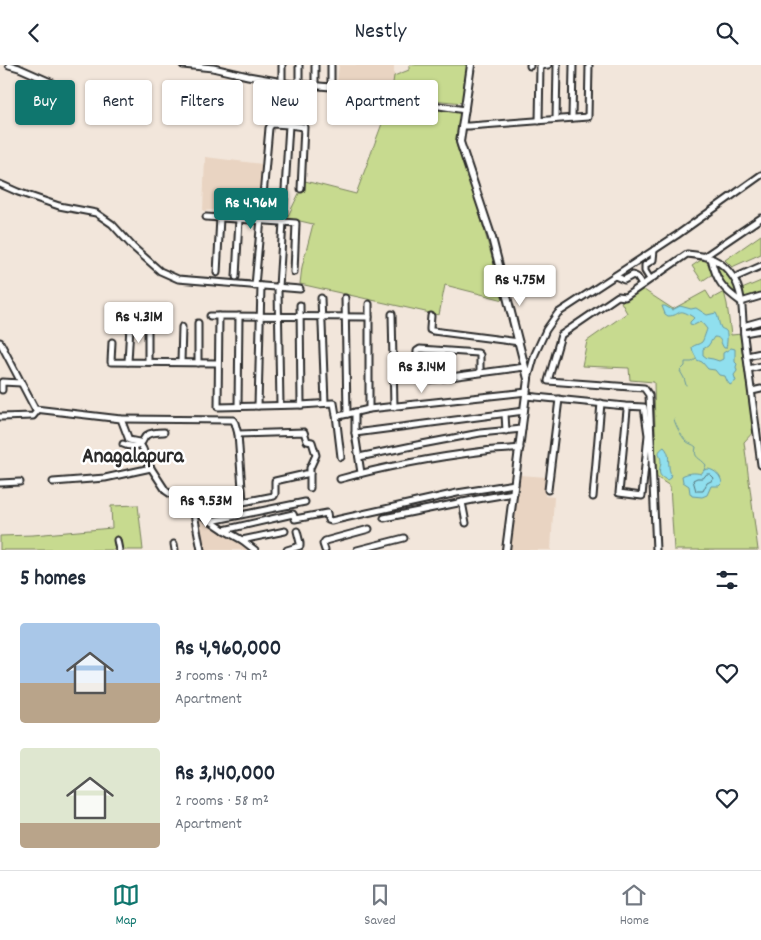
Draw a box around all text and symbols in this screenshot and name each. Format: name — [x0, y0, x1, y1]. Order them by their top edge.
text: Nestly — [354, 17, 407, 48]
icon: back — [20, 19, 48, 47]
icon: search — [713, 19, 741, 47]
chip: Buy — [15, 80, 75, 125]
chip: Rent — [85, 80, 152, 125]
chip: Filters — [162, 80, 243, 125]
chip: New — [253, 80, 317, 125]
chip: Apartment — [327, 80, 438, 125]
pin: Rs 4.96M — [199, 187, 303, 230]
text: Rs 4.96M — [225, 192, 277, 215]
pin: Rs 4.75M — [468, 265, 572, 307]
text: Rs 4.75M — [495, 269, 545, 292]
pin: Rs 4.31M — [87, 301, 191, 344]
text: Rs 4.31M — [115, 306, 163, 329]
pin: Rs 3.14M — [370, 351, 474, 394]
text: Rs 3.14M — [398, 356, 446, 379]
district label: Anagalapura — [82, 443, 185, 473]
pin: Rs 9.53M — [154, 485, 258, 528]
text: Rs 9.53M — [180, 490, 232, 513]
text: 5 homes — [20, 565, 86, 595]
icon: filters — [713, 566, 741, 594]
text: Rs 4,960,000 — [175, 635, 281, 665]
icon: home — [60, 643, 120, 703]
icon: heart — [713, 659, 741, 687]
text: 3 rooms · 74 m² — [175, 665, 268, 688]
text: Apartment — [175, 688, 242, 711]
text: Rs 3,140,000 — [175, 760, 275, 790]
icon: home — [60, 768, 120, 828]
icon: heart — [713, 784, 741, 812]
text: 2 rooms · 58 m² — [175, 790, 269, 813]
text: Apartment — [175, 813, 242, 836]
tab: Map — [112, 881, 140, 931]
tab: Saved — [364, 881, 396, 931]
tab: Home — [620, 881, 649, 931]

